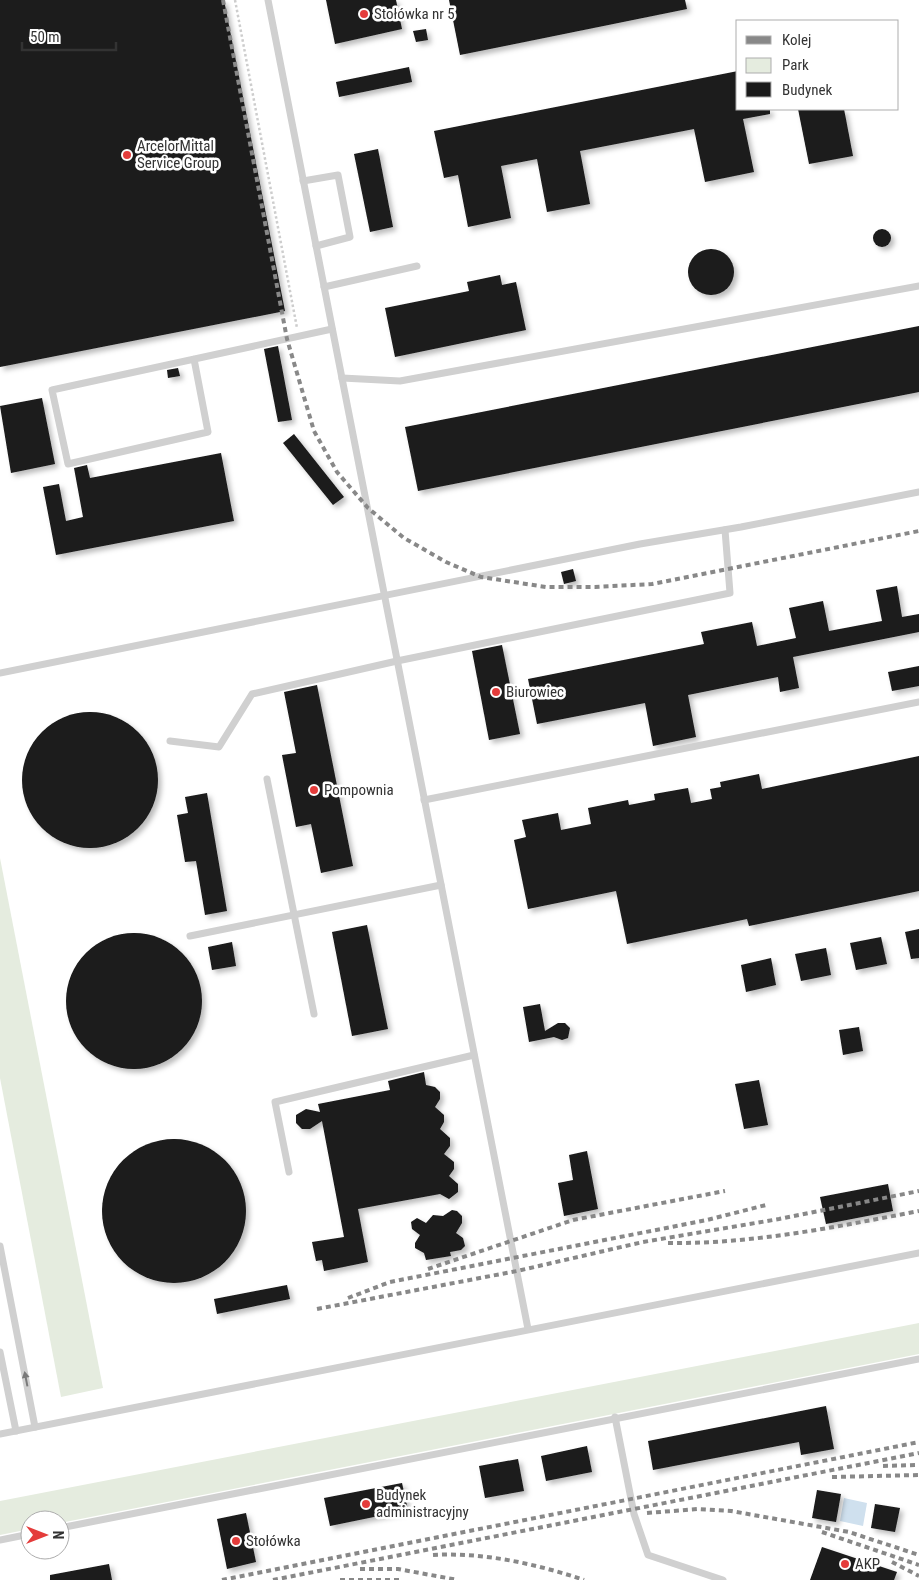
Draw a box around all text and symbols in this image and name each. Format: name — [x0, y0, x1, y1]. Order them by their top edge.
place label: Stołówka nr 5 — [374, 5, 455, 23]
marker: Stołówka nr 5 — [358, 8, 370, 20]
scale bar — [22, 20, 116, 52]
legend — [736, 20, 899, 110]
text: 50 m — [30, 28, 60, 46]
text: Kolej — [782, 31, 811, 49]
text: Park — [782, 56, 809, 74]
text: Budynek — [782, 81, 832, 99]
place label: ArcelorMittal Service Group — [137, 137, 219, 172]
marker: ArcelorMittal Service Group — [121, 149, 133, 161]
place label: Biurowiec — [506, 683, 564, 701]
marker: Biurowiec — [490, 686, 502, 698]
place label: Pompownia — [324, 781, 394, 799]
marker: Pompownia — [308, 784, 320, 796]
one-way arrow — [22, 1372, 30, 1387]
place label: Budynek administracyjny — [376, 1486, 469, 1521]
marker: Budynek administracyjny — [360, 1498, 372, 1510]
north arrow — [20, 1510, 70, 1560]
text: N — [50, 1531, 66, 1539]
place label: Stołówka — [246, 1532, 301, 1550]
marker: Stołówka — [230, 1535, 242, 1547]
place label: AKP — [855, 1555, 880, 1573]
marker: AKP — [839, 1558, 851, 1570]

